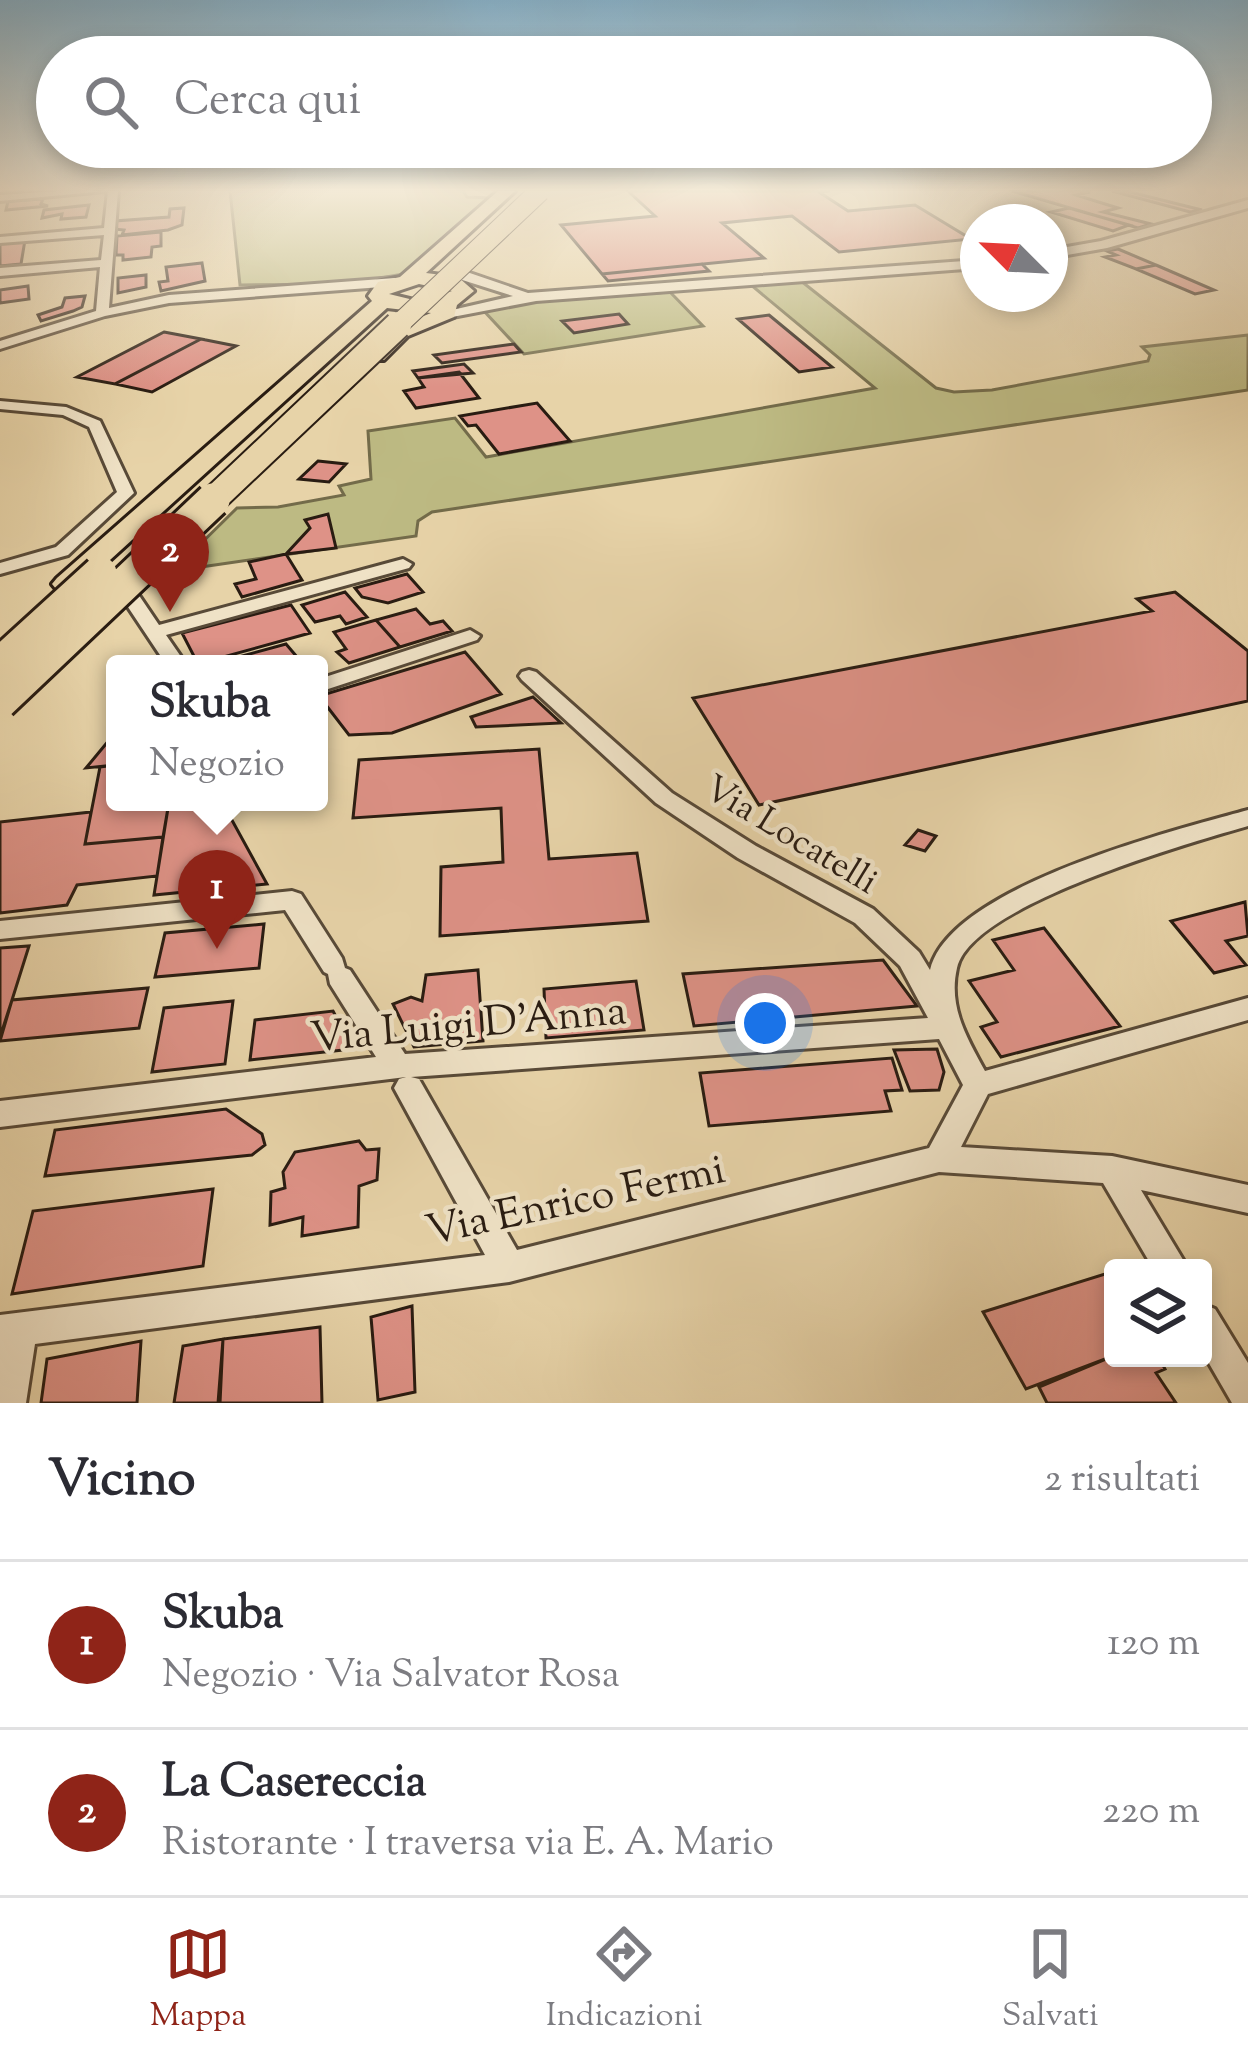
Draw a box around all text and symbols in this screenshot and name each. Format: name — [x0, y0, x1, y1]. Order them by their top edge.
search box — [36, 36, 1212, 168]
icon: search — [78, 69, 144, 135]
text: Cerca qui — [174, 70, 361, 135]
north arrow — [960, 204, 1068, 312]
pin: 2 — [131, 513, 209, 612]
popup — [106, 655, 328, 811]
text: Skuba — [149, 673, 271, 738]
text: Negozio — [149, 738, 285, 794]
street label: Via Locatelli — [693, 764, 887, 909]
pin: 1 — [178, 850, 256, 949]
street label: Via Luigi D'Anna — [308, 983, 629, 1071]
your location — [735, 993, 795, 1053]
street label: Via Enrico Fermi — [421, 1142, 731, 1264]
map controls — [1104, 1259, 1212, 1367]
button: layers — [1104, 1259, 1212, 1367]
text: Vicino — [48, 1445, 195, 1518]
text: 2 risultati — [1044, 1453, 1200, 1509]
text: Skuba — [162, 1584, 284, 1649]
text: 1 — [80, 1617, 94, 1673]
text: 120 m — [1107, 1617, 1200, 1673]
text: Negozio · Via Salvator Rosa — [162, 1649, 620, 1705]
text: La Casereccia — [162, 1752, 427, 1817]
text: 2 — [78, 1785, 96, 1841]
text: 220 m — [1102, 1785, 1200, 1841]
text: Ristorante · I traversa via E. A. Mario — [162, 1817, 774, 1873]
tab: Mappa — [150, 1921, 246, 2041]
tab: Indicazioni — [546, 1921, 702, 2041]
tab: Salvati — [1002, 1921, 1098, 2041]

